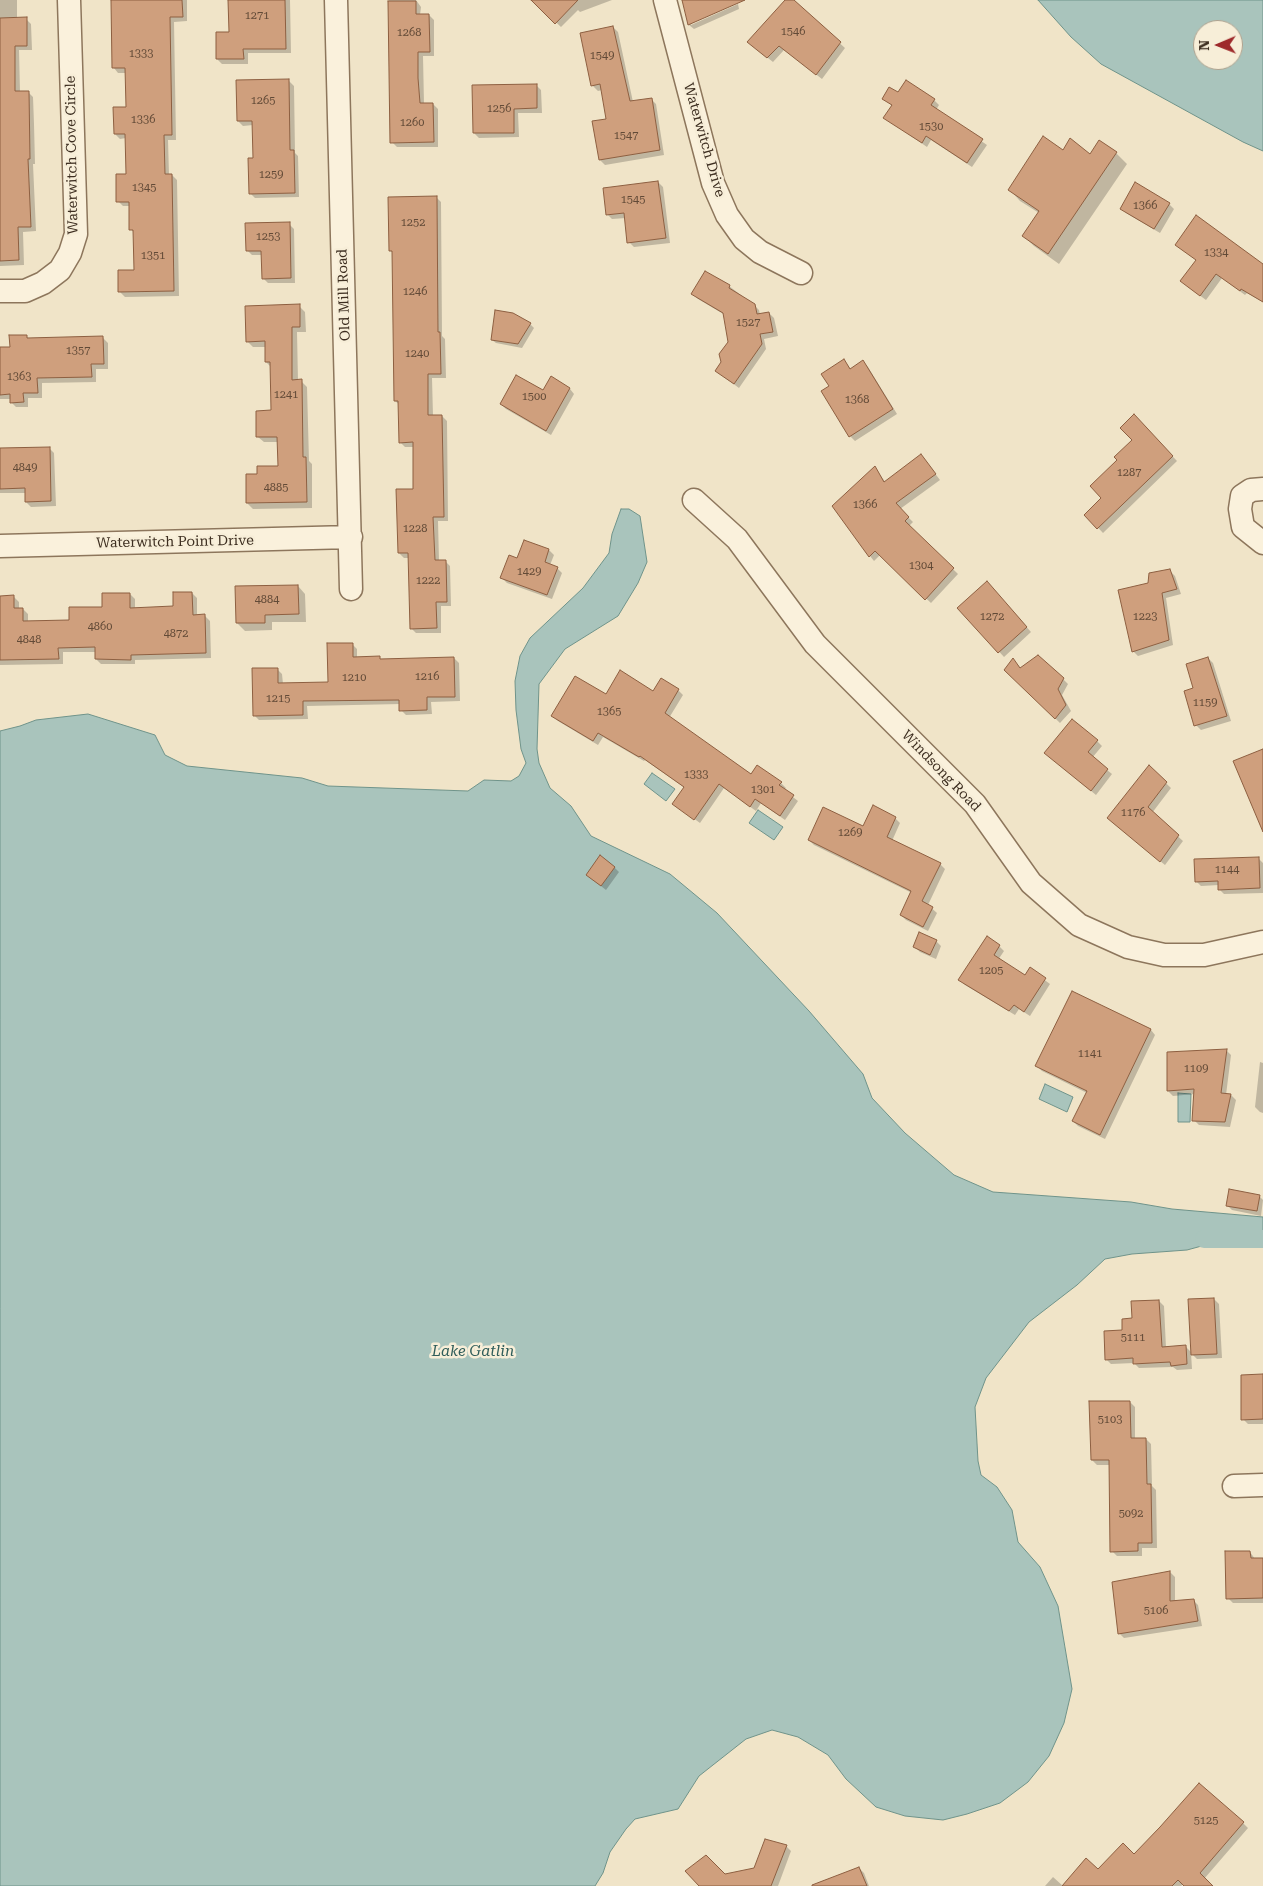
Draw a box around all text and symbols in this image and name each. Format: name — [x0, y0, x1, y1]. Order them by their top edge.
house number: 1271 — [245, 9, 269, 23]
north arrow — [1193, 20, 1243, 70]
house number: 1546 — [781, 25, 805, 39]
house number: 1268 — [397, 26, 421, 40]
text: N — [1196, 40, 1212, 51]
house number: 1333 — [129, 47, 153, 61]
house number: 1549 — [590, 49, 614, 63]
street label: Waterwitch Cove Circle — [62, 75, 82, 235]
street label: Waterwitch Drive — [680, 81, 728, 199]
house number: 1265 — [251, 94, 275, 108]
house number: 1256 — [487, 102, 511, 116]
house number: 1336 — [131, 113, 155, 127]
house number: 1260 — [400, 116, 424, 130]
house number: 1530 — [919, 120, 943, 134]
house number: 1547 — [614, 129, 638, 143]
house number: 1259 — [259, 168, 283, 182]
house number: 1345 — [132, 181, 156, 195]
house number: 1545 — [621, 193, 645, 207]
house number: 1366 — [1133, 199, 1157, 213]
house number: 1252 — [401, 216, 425, 230]
house number: 1253 — [256, 230, 280, 244]
house number: 1334 — [1204, 246, 1228, 260]
house number: 1351 — [141, 249, 165, 263]
street label: Old Mill Road — [334, 249, 354, 341]
house number: 1246 — [403, 285, 427, 299]
house number: 1527 — [736, 316, 760, 330]
house number: 1357 — [66, 344, 90, 358]
house number: 1240 — [405, 347, 429, 361]
house number: 1363 — [7, 370, 31, 384]
house number: 1241 — [274, 388, 298, 402]
house number: 1500 — [522, 390, 546, 404]
house number: 1368 — [845, 393, 869, 407]
house number: 4849 — [13, 461, 37, 475]
house number: 1287 — [1117, 466, 1141, 480]
house number: 4885 — [264, 481, 288, 495]
house number: 1366 — [853, 498, 877, 512]
house number: 1228 — [403, 522, 427, 536]
street label: Waterwitch Point Drive — [96, 532, 254, 552]
house number: 1304 — [909, 559, 933, 573]
house number: 1429 — [517, 565, 541, 579]
house number: 1222 — [416, 574, 440, 588]
house number: 4884 — [255, 593, 279, 607]
house number: 1272 — [980, 610, 1004, 624]
house number: 1223 — [1133, 610, 1157, 624]
house number: 4860 — [88, 620, 112, 634]
house number: 4872 — [164, 627, 188, 641]
house number: 4848 — [17, 633, 41, 647]
house number: 1216 — [415, 670, 439, 684]
house number: 1210 — [342, 671, 366, 685]
house number: 1215 — [266, 692, 290, 706]
house number: 1159 — [1193, 696, 1217, 710]
house number: 1365 — [597, 705, 621, 719]
street label: Windsong Road — [898, 727, 984, 815]
house number: 1333 — [684, 768, 708, 782]
house number: 1301 — [751, 783, 775, 797]
house number: 1176 — [1121, 806, 1145, 820]
house number: 1269 — [838, 826, 862, 840]
house number: 1144 — [1215, 863, 1239, 877]
house number: 1205 — [979, 964, 1003, 978]
house number: 1141 — [1078, 1047, 1102, 1061]
house number: 1109 — [1184, 1062, 1208, 1076]
house number: 5111 — [1121, 1331, 1145, 1345]
water label: Lake Gatlin — [432, 1343, 514, 1361]
house number: 5103 — [1098, 1413, 1122, 1427]
house number: 5092 — [1119, 1507, 1143, 1521]
house number: 5106 — [1144, 1604, 1168, 1618]
house number: 5125 — [1194, 1814, 1218, 1828]

